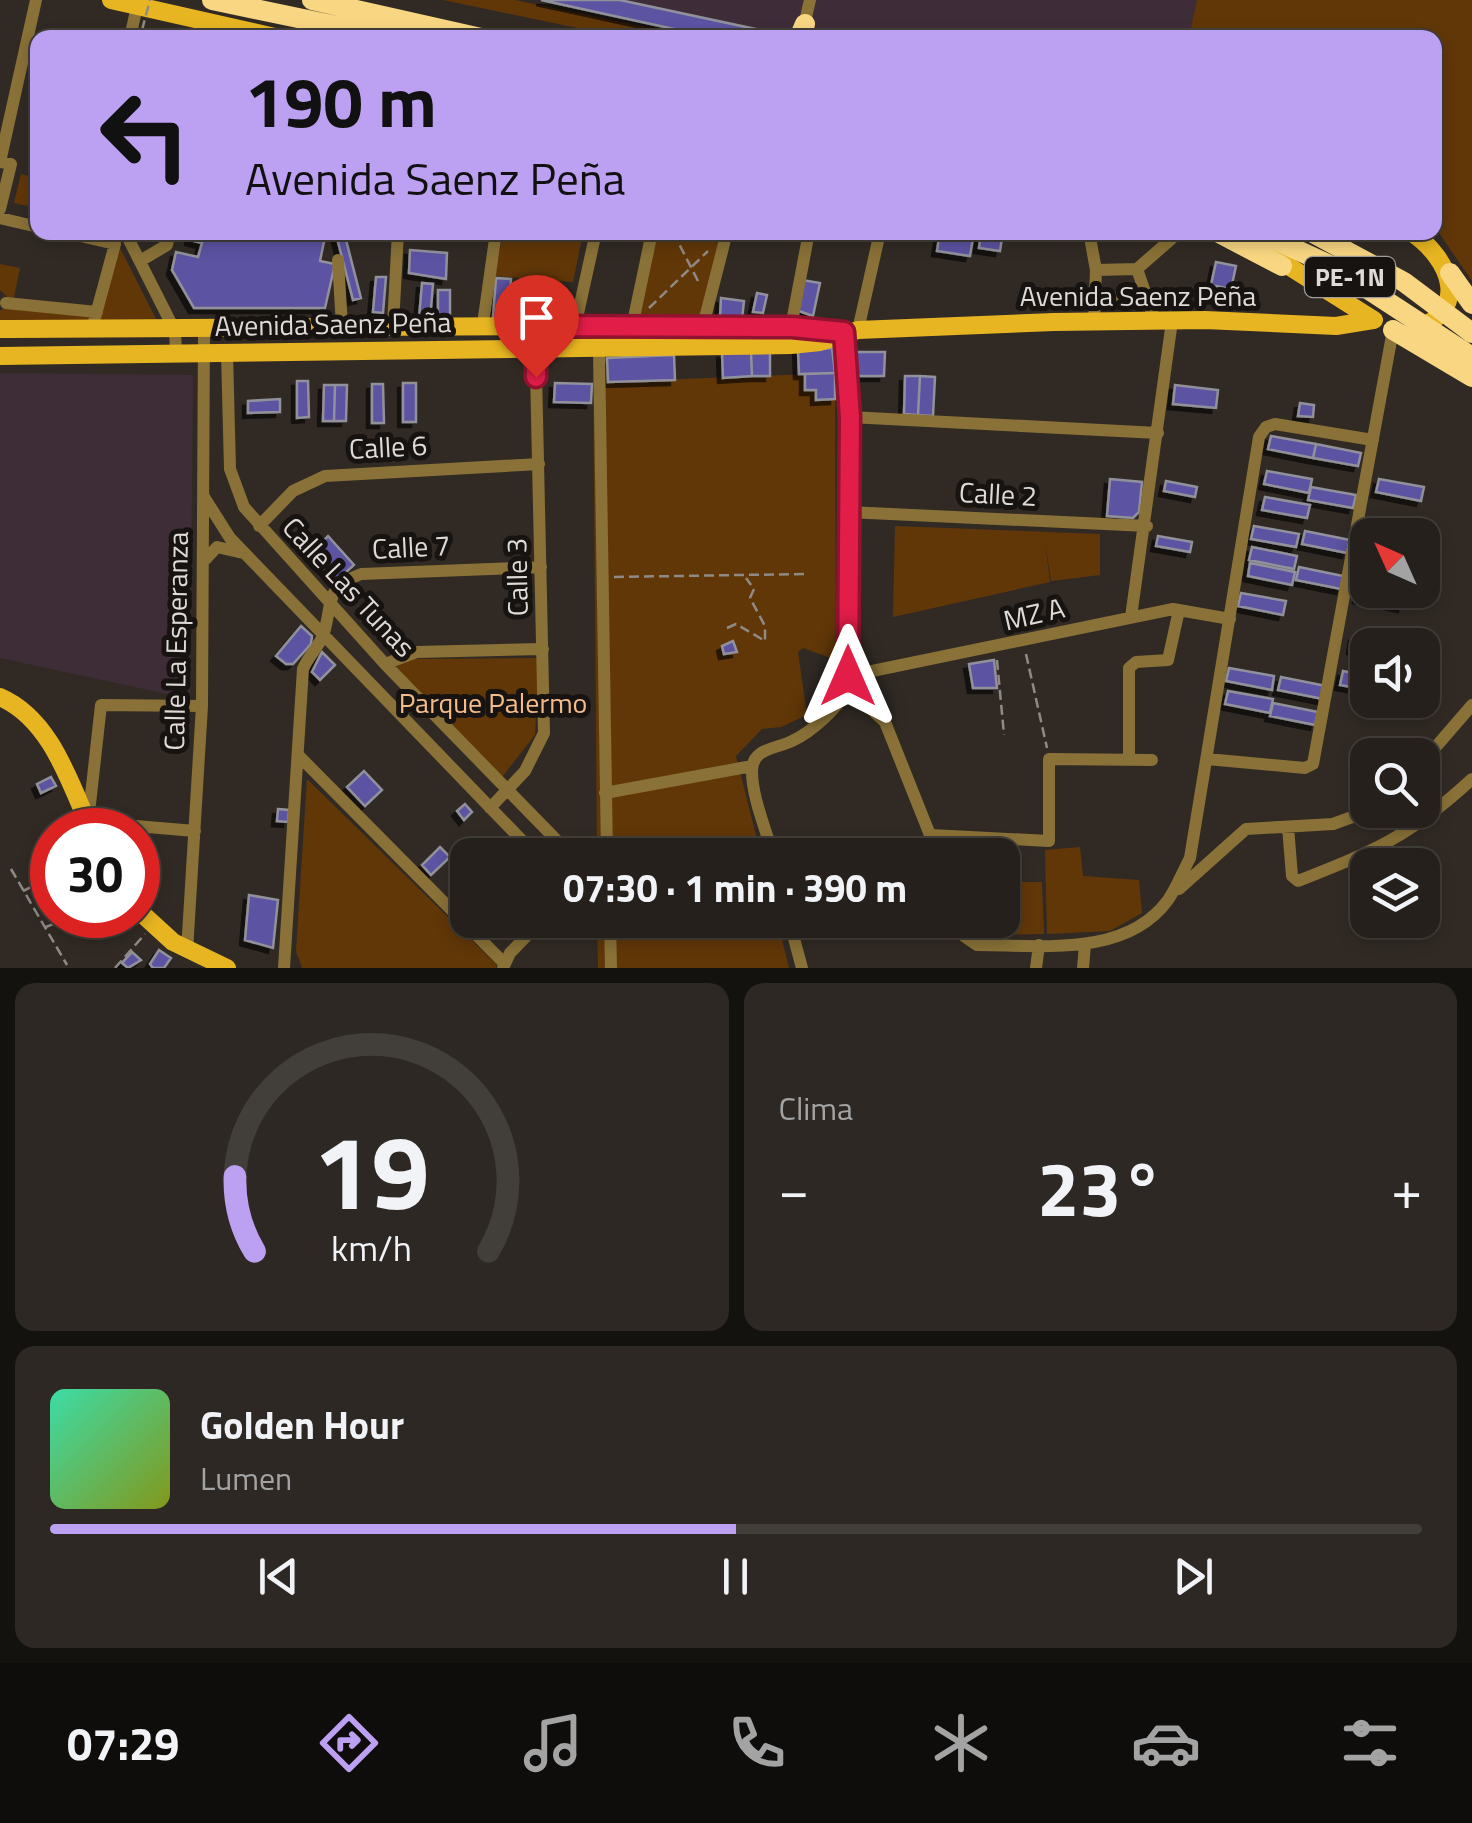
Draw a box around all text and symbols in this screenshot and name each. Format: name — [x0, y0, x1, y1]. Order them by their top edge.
text: 190 m — [245, 48, 437, 154]
icon: left — [80, 70, 210, 200]
text: Avenida Saenz Peña — [245, 144, 625, 212]
road number: PE-1N — [1305, 257, 1395, 297]
street label: Avenida Saenz Peña — [1020, 274, 1256, 317]
pin — [494, 275, 579, 378]
icon: arrive — [509, 290, 564, 345]
street label: Avenida Saenz Peña — [214, 300, 452, 347]
street label: Calle 6 — [348, 423, 428, 470]
street label: Calle 2 — [958, 470, 1038, 517]
street label: Calle Las Tunas — [273, 507, 426, 667]
north arrow — [1350, 518, 1440, 608]
map controls — [1350, 518, 1440, 938]
street label: Calle 7 — [371, 523, 451, 570]
street label: Calle La Esperanza — [152, 531, 199, 751]
street label: Calle 3 — [494, 538, 539, 616]
street label: MZ A — [999, 586, 1069, 641]
position arrow — [796, 624, 900, 728]
button: sound — [1350, 628, 1440, 718]
park label: Parque Palermo — [399, 681, 587, 724]
button: search — [1350, 738, 1440, 828]
speed limit sign: 30 — [30, 808, 160, 938]
button: layers — [1350, 848, 1440, 938]
text: 07:30 · 1 min · 390 m — [563, 859, 907, 917]
text: Clima — [779, 1084, 853, 1132]
text: 19 — [314, 1091, 430, 1249]
text: 23° — [1037, 1131, 1163, 1245]
text: − — [779, 1147, 809, 1230]
text: + — [1391, 1147, 1422, 1230]
text: km/h — [331, 1220, 412, 1275]
text: Golden Hour — [200, 1396, 404, 1454]
text: Lumen — [200, 1454, 292, 1502]
icon: previous — [251, 1549, 306, 1604]
icon: pause — [708, 1549, 763, 1604]
icon: next — [1166, 1549, 1221, 1604]
icon: directions — [314, 1708, 384, 1778]
icon: music — [518, 1708, 588, 1778]
icon: phone — [722, 1708, 792, 1778]
icon: climate — [926, 1708, 996, 1778]
icon: car — [1131, 1708, 1201, 1778]
icon: filters — [1335, 1708, 1405, 1778]
text: 07:29 — [67, 1709, 179, 1777]

